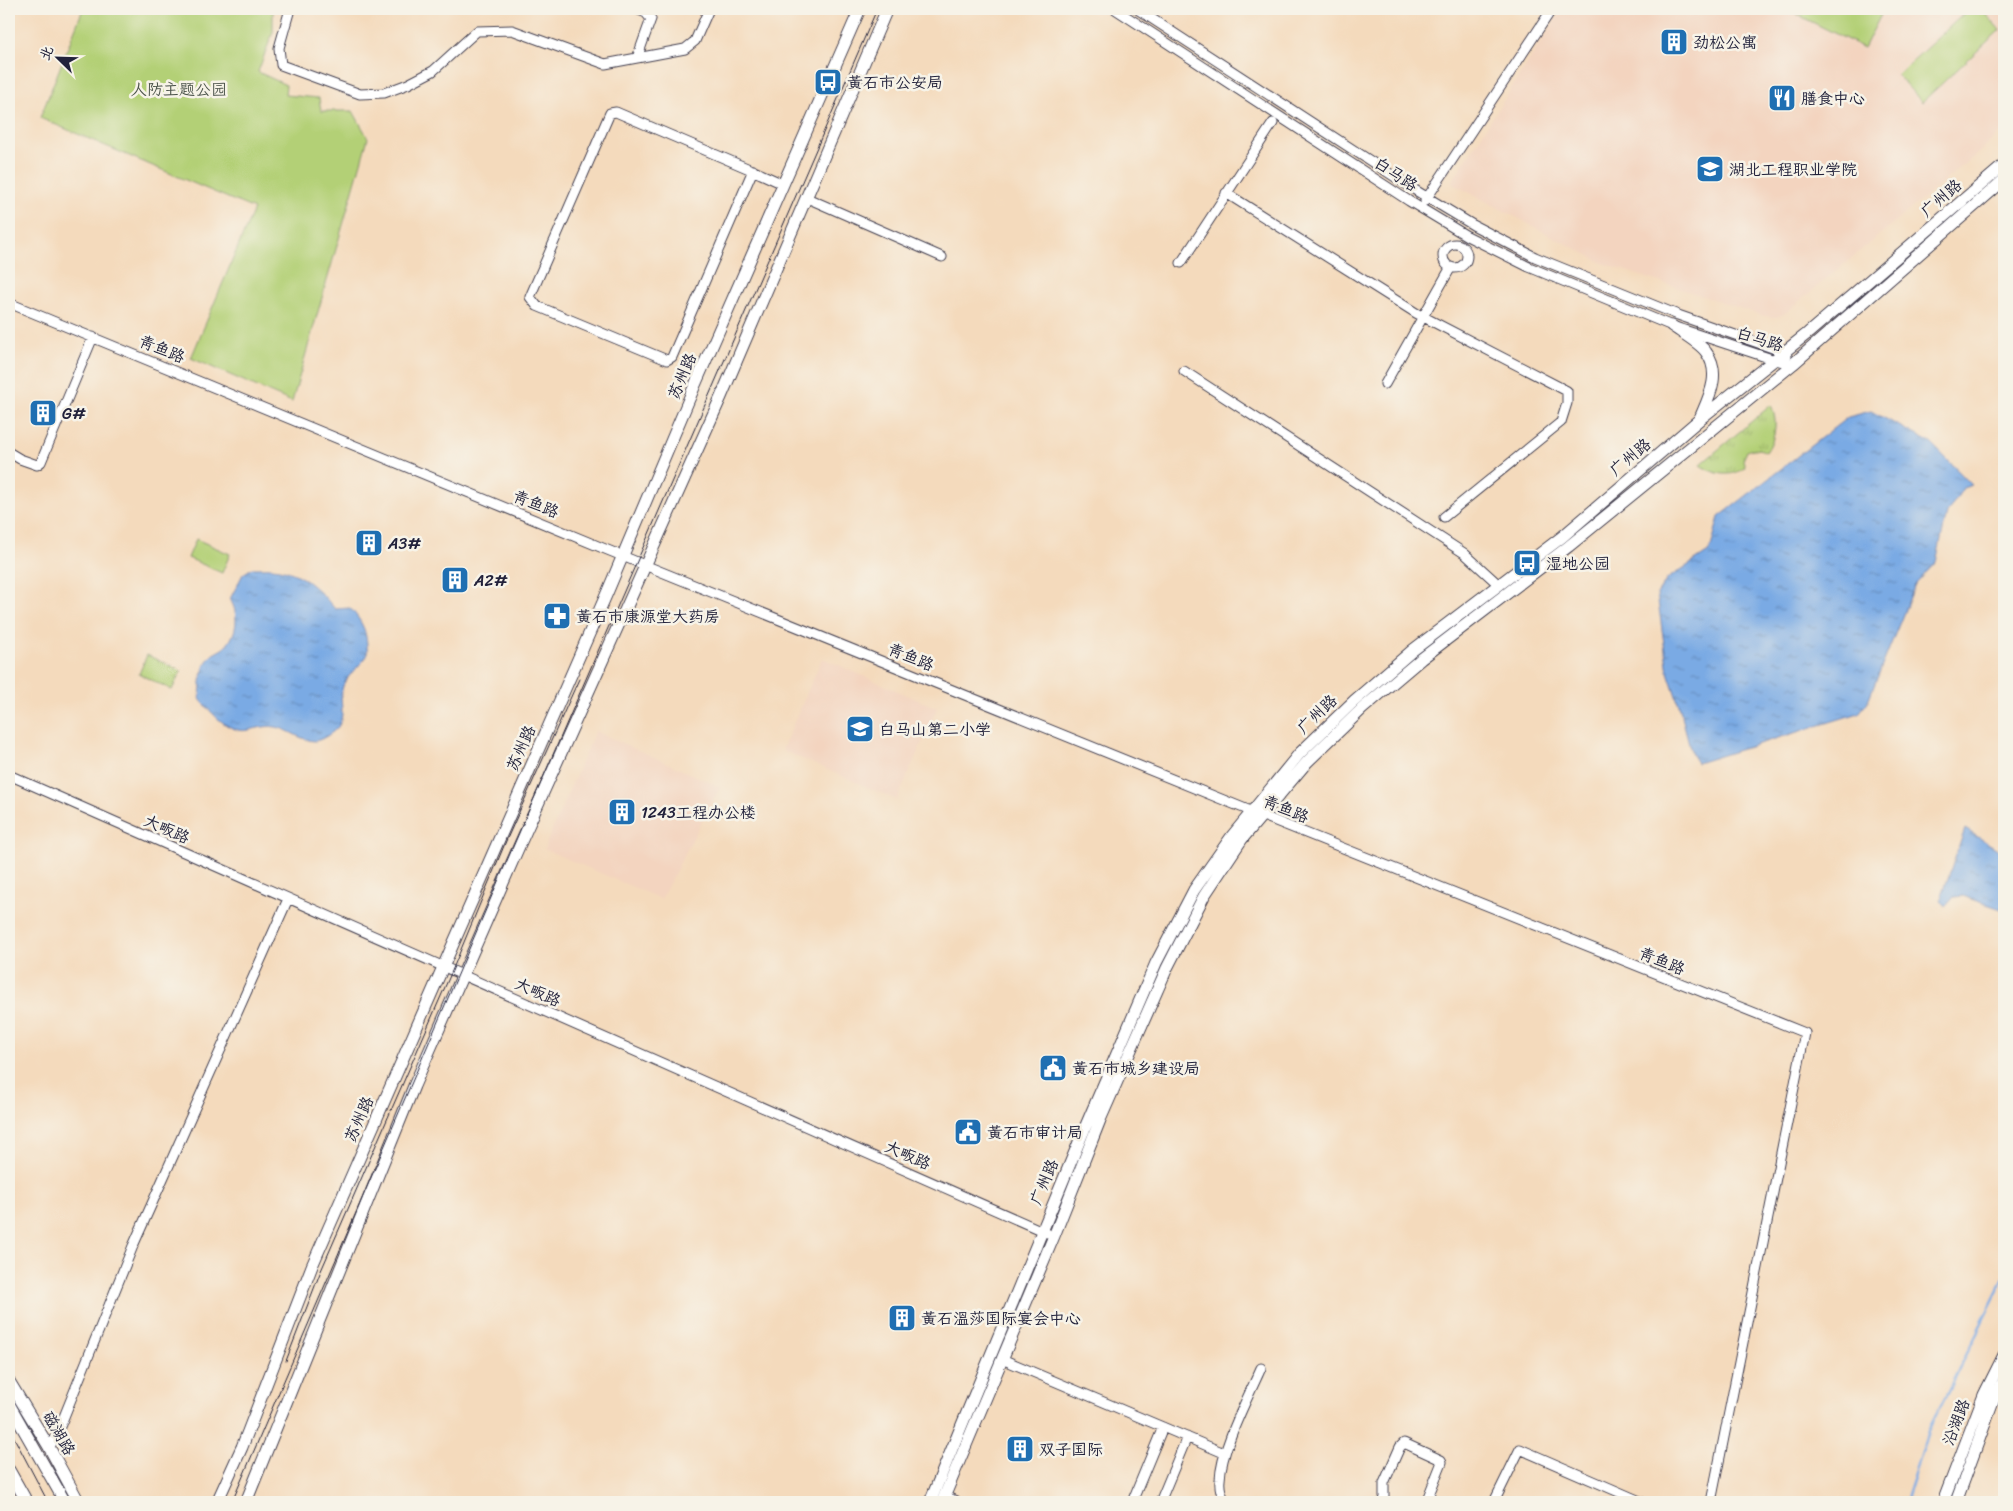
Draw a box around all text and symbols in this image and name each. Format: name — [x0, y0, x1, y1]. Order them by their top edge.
building icon: 劲松公寓 — [1659, 27, 1689, 57]
place label: 劲松公寓 — [1693, 28, 1757, 57]
north arrow — [32, 32, 82, 82]
text: 北 — [32, 42, 61, 64]
bus stop icon: 黄石市公安局 — [813, 67, 843, 97]
place label: 黄石市公安局 — [847, 68, 943, 97]
park label: 人防主题公园 — [131, 75, 227, 104]
restaurant icon: 膳食中心 — [1767, 83, 1797, 113]
place label: 膳食中心 — [1801, 84, 1865, 113]
street label: 白马路 — [1368, 149, 1424, 199]
school or university icon: 湖北工程职业学院 — [1695, 154, 1725, 184]
place label: 湖北工程职业学院 — [1729, 155, 1857, 184]
street label: 广州路 — [1913, 171, 1969, 225]
street label: 白马路 — [1733, 318, 1787, 360]
street label: 青鱼路 — [134, 327, 190, 371]
street label: 苏州路 — [659, 348, 705, 404]
building icon: G# — [28, 398, 58, 428]
place label: G# — [62, 399, 86, 428]
street label: 广州路 — [1602, 430, 1658, 484]
street label: 青鱼路 — [508, 482, 564, 526]
building icon: A3# — [354, 528, 384, 558]
place label: A3# — [387, 529, 421, 558]
bus stop icon: 湿地公园 — [1512, 548, 1542, 578]
place label: 湿地公园 — [1546, 549, 1610, 578]
building icon: A2# — [440, 565, 470, 595]
place label: A2# — [473, 566, 508, 595]
pharmacy icon: 黄石市康源堂大药房 — [542, 601, 572, 631]
place label: 黄石市康源堂大药房 — [576, 602, 720, 631]
street label: 青鱼路 — [883, 635, 939, 679]
street label: 广州路 — [1290, 687, 1344, 741]
school or university icon: 白马山第二小学 — [845, 714, 875, 744]
place label: 白马山第二小学 — [879, 715, 991, 744]
street label: 苏州路 — [498, 720, 544, 776]
street label: 青鱼路 — [1258, 787, 1314, 831]
building icon: 1243工程办公楼 — [607, 797, 637, 827]
place label: 1243工程办公楼 — [641, 798, 756, 827]
street label: 大畈路 — [139, 806, 195, 852]
street label: 青鱼路 — [1634, 939, 1690, 983]
street label: 大畈路 — [510, 969, 566, 1015]
public building icon: 黄石市城乡建设局 — [1038, 1053, 1068, 1083]
place label: 黄石市城乡建设局 — [1072, 1054, 1200, 1083]
street label: 苏州路 — [336, 1091, 382, 1147]
public building icon: 黄石市审计局 — [953, 1117, 983, 1147]
place label: 黄石市审计局 — [987, 1118, 1083, 1147]
street label: 大畈路 — [880, 1132, 936, 1178]
street label: 广州路 — [1021, 1154, 1067, 1210]
building icon: 黄石温莎国际宴会中心 — [887, 1303, 917, 1333]
place label: 黄石温莎国际宴会中心 — [921, 1304, 1081, 1333]
street label: 沿湖路 — [1934, 1394, 1978, 1450]
street label: 磁湖路 — [34, 1405, 84, 1461]
building icon: 双子国际 — [1005, 1434, 1035, 1464]
place label: 双子国际 — [1039, 1435, 1103, 1464]

